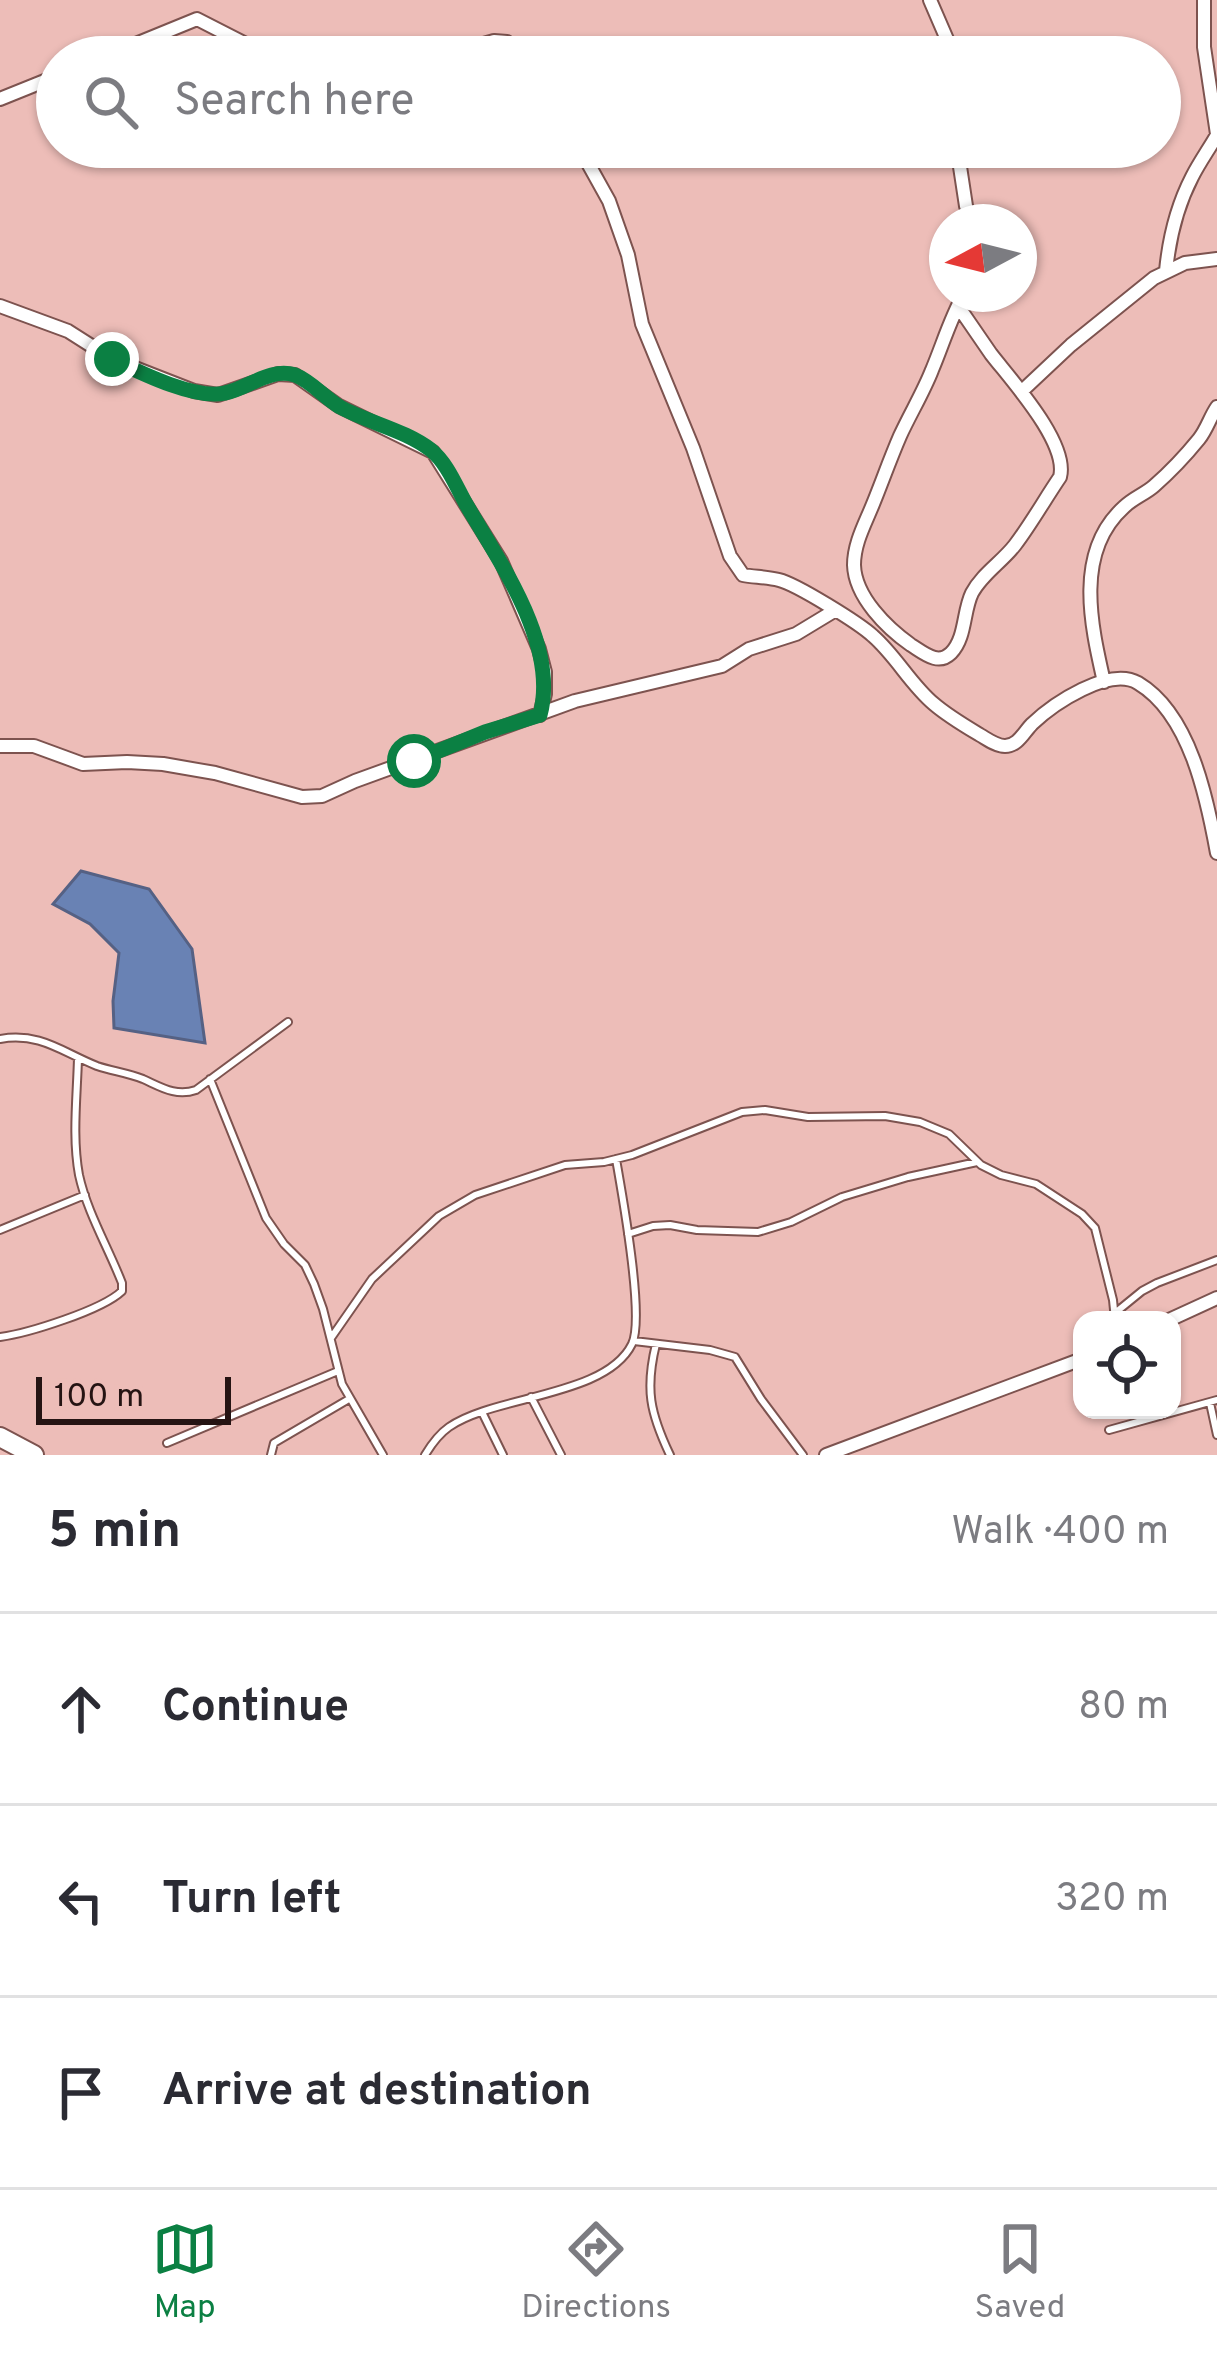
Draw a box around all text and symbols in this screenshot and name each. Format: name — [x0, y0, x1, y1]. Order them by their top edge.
search box — [36, 36, 1181, 168]
icon: search — [78, 69, 144, 135]
text: Search here — [174, 74, 414, 131]
north arrow — [929, 204, 1037, 312]
route end — [85, 332, 139, 386]
route start — [387, 734, 441, 788]
map controls — [1073, 1311, 1181, 1419]
button: locate — [1073, 1311, 1181, 1419]
scale bar — [36, 1371, 231, 1424]
text: 100 m — [54, 1377, 144, 1419]
text: 5 min — [48, 1501, 181, 1566]
text: Walk · 400 m — [951, 1509, 1169, 1558]
icon: ahead — [48, 1676, 114, 1742]
text: Continue — [162, 1680, 349, 1737]
text: 80 m — [1078, 1684, 1169, 1733]
icon: left — [48, 1868, 114, 1934]
text: Turn left — [162, 1872, 341, 1929]
text: 320 m — [1055, 1876, 1169, 1925]
icon: arrive — [48, 2060, 114, 2126]
text: Arrive at destination — [162, 2064, 592, 2121]
tab: Map — [152, 2216, 218, 2330]
tab: Directions — [521, 2216, 671, 2330]
tab: Saved — [975, 2216, 1065, 2330]

